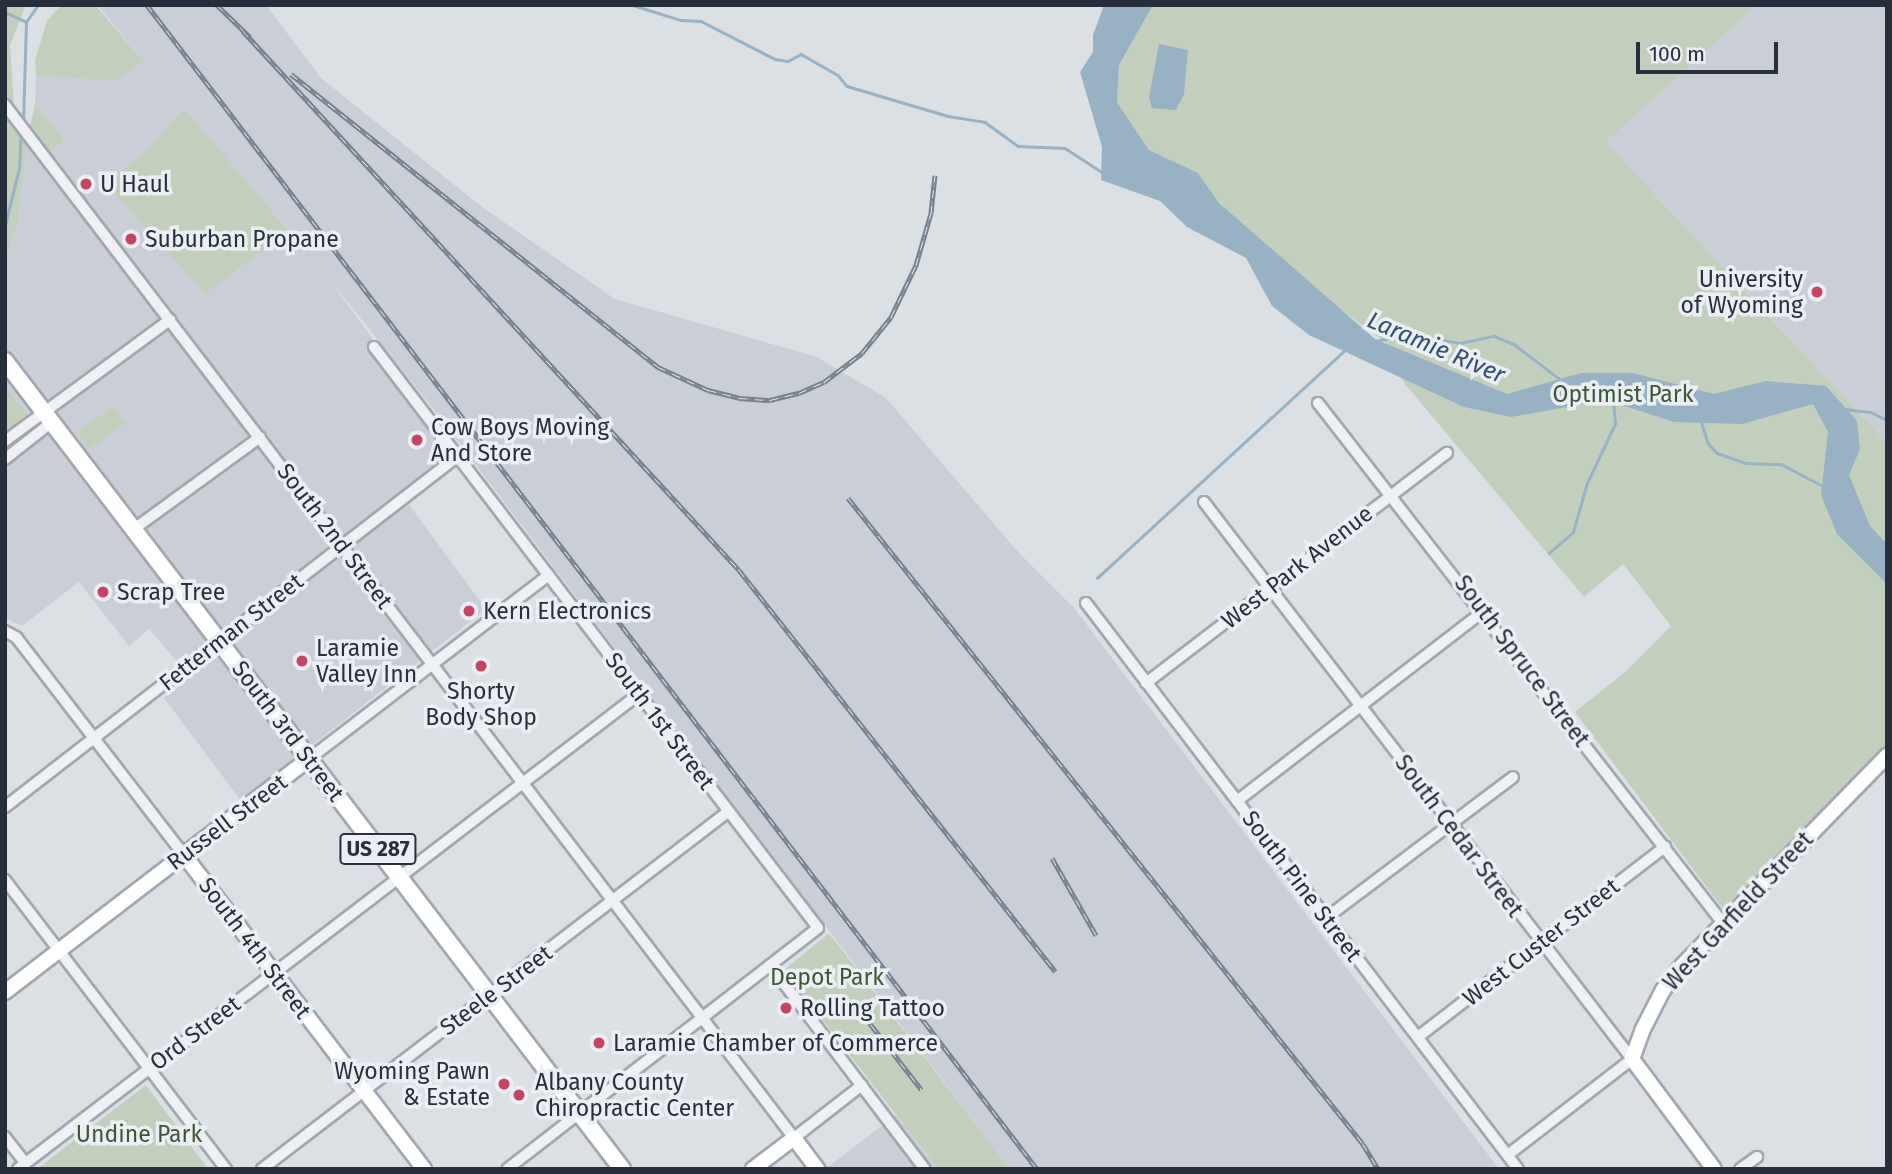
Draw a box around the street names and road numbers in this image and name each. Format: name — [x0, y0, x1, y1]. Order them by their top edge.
street label: South 2nd Street — [272, 458, 398, 614]
street label: West Park Avenue — [1216, 499, 1378, 635]
street label: Fetterman Street — [154, 567, 308, 697]
street label: South Spruce Street — [1449, 570, 1595, 752]
street label: South 1st Street — [599, 647, 721, 795]
street label: South 3rd Street — [226, 655, 350, 807]
street label: South Cedar Street — [1389, 749, 1529, 923]
street label: Russell Street — [162, 768, 292, 876]
street label: South Pine Street — [1236, 805, 1368, 967]
street label: West Garfield Street — [1657, 826, 1819, 996]
road number: US 287 — [338, 832, 418, 866]
street label: South 4th Street — [193, 872, 317, 1024]
street label: West Custer Street — [1457, 872, 1625, 1012]
street label: Steele Street — [434, 939, 558, 1041]
street label: Ord Street — [144, 990, 246, 1076]

